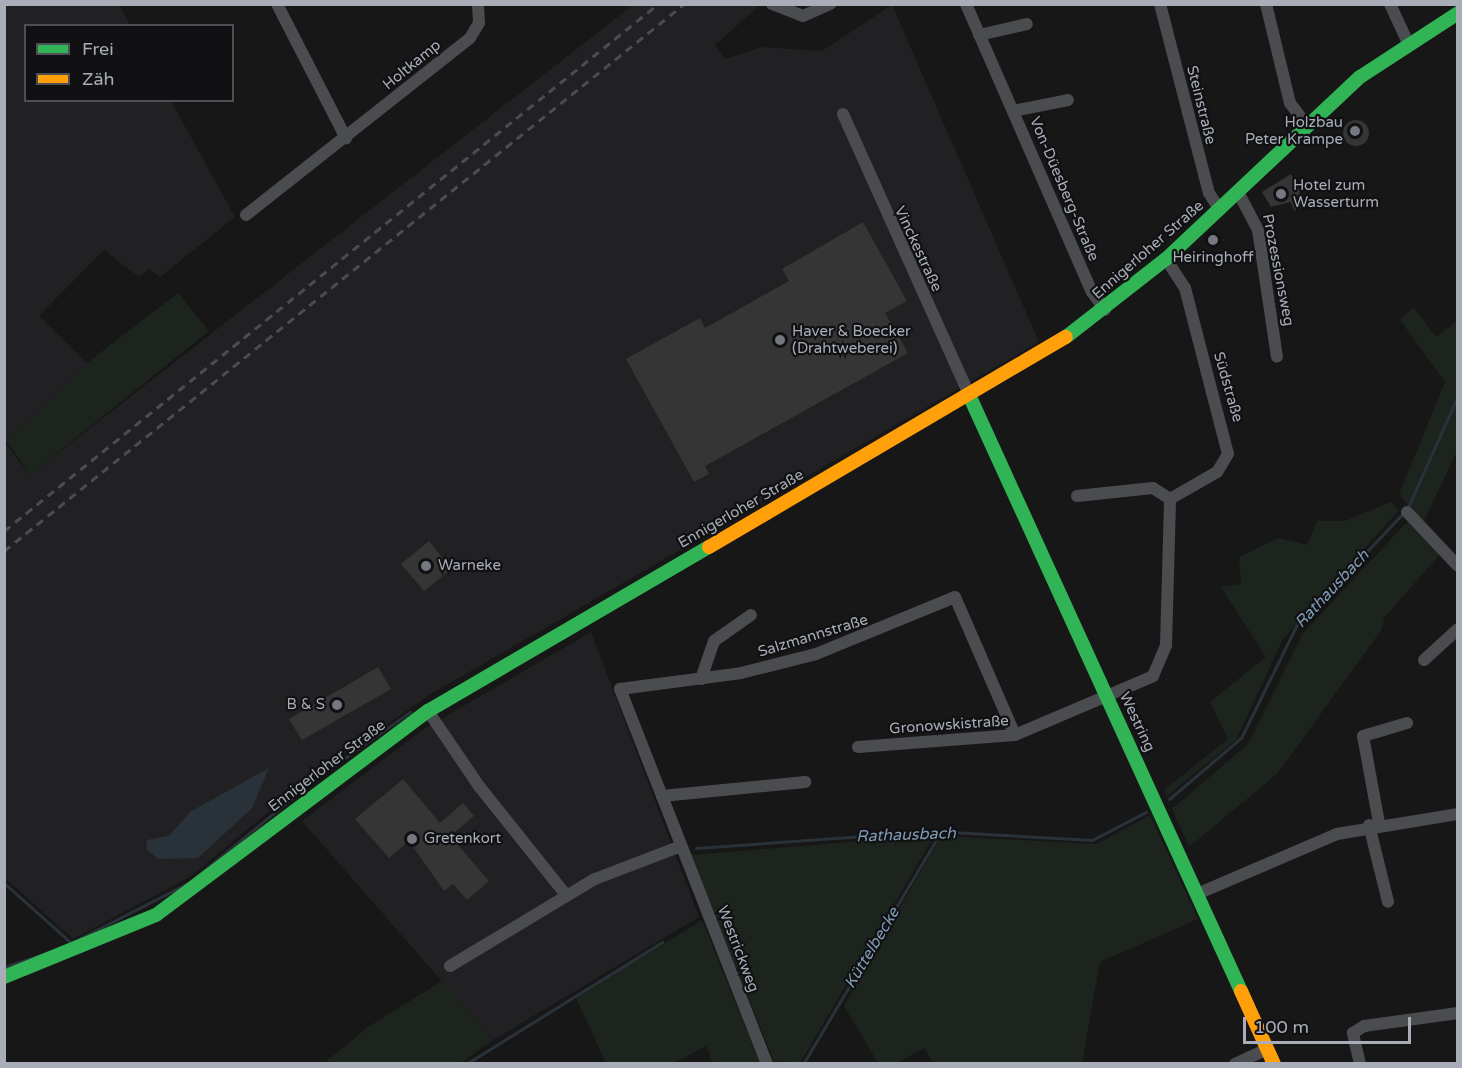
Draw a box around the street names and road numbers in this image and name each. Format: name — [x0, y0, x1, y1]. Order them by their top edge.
street label: Holtkamp — [379, 36, 445, 94]
street label: Steinstraße — [1183, 64, 1219, 146]
street label: Von-Düesberg-Straße — [1025, 114, 1103, 264]
street label: Ennigerloher Straße — [1089, 197, 1207, 303]
street label: Vinckestraße — [890, 203, 946, 295]
street label: Prozessionsweg — [1258, 212, 1298, 328]
street label: Südstraße — [1209, 350, 1247, 424]
street label: Ennigerloher Straße — [675, 466, 807, 552]
street label: Salzmannstraße — [756, 611, 870, 661]
street label: Westring — [1115, 689, 1159, 755]
street label: Gronowskistraße — [889, 712, 1009, 738]
street label: Ennigerloher Straße — [265, 716, 389, 816]
street label: Westrickweg — [713, 903, 763, 995]

